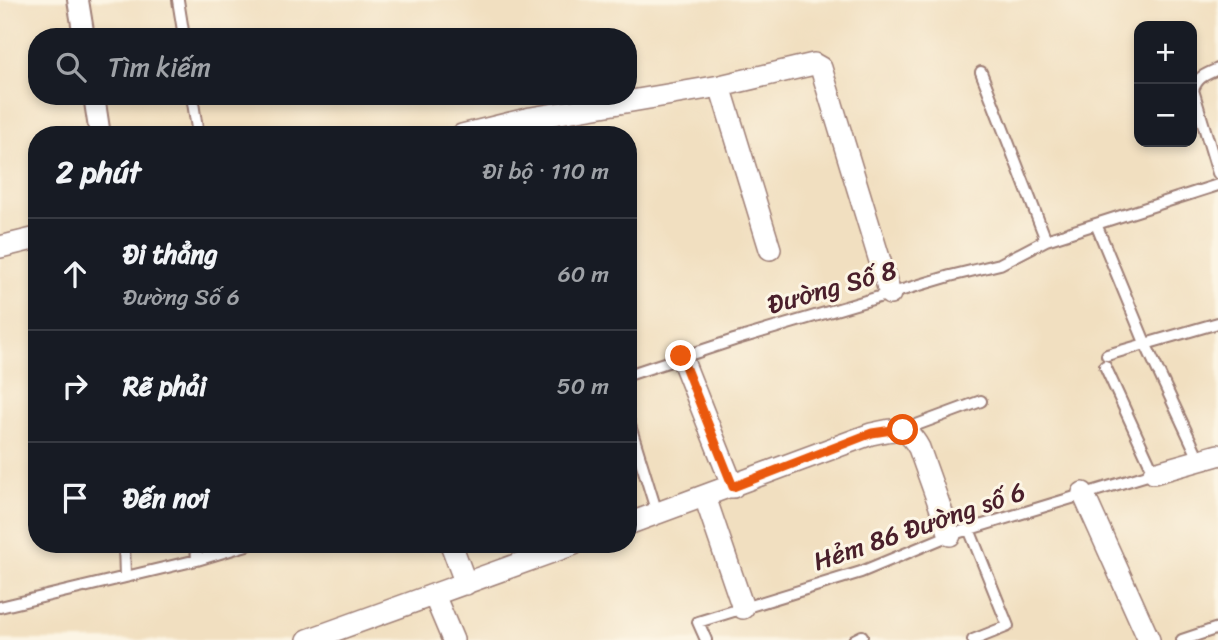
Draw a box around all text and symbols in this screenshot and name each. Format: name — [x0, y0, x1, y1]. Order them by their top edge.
map controls — [1134, 21, 1197, 147]
button: + — [1134, 21, 1197, 84]
search box — [28, 28, 637, 105]
text: Tìm kiếm — [108, 44, 211, 90]
icon: search — [52, 48, 90, 86]
button: − — [1134, 84, 1197, 147]
text: 2 phút — [56, 145, 141, 199]
text: Đi bộ · 110 m — [483, 151, 609, 192]
text: Đi thẳng — [123, 231, 218, 277]
street label: Đường Số 8 — [762, 246, 903, 327]
text: 60 m — [558, 254, 609, 295]
icon: ahead — [56, 255, 94, 293]
text: Đường Số 6 — [123, 277, 240, 318]
route end — [665, 340, 696, 371]
text: Rẽ phải — [123, 363, 207, 409]
text: 50 m — [557, 366, 609, 407]
icon: right — [56, 367, 94, 405]
route start — [887, 414, 918, 445]
street label: Hẻm 86 Đường số 6 — [807, 468, 1031, 584]
text: Đến nơi — [123, 475, 209, 521]
icon: arrive — [56, 479, 94, 517]

